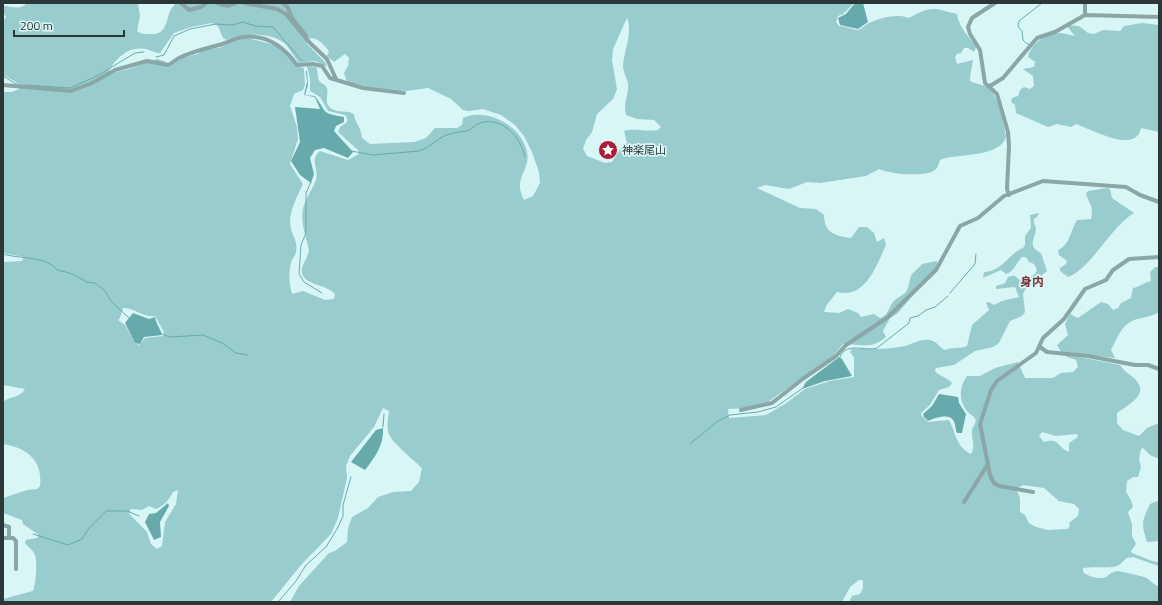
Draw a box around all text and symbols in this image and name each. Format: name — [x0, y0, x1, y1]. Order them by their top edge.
scale bar — [14, 12, 124, 38]
text: 200 m — [20, 16, 53, 35]
place icon: 神楽尾山 — [597, 139, 619, 161]
place label: 神楽尾山 — [622, 142, 666, 158]
district label: 身内 — [1020, 272, 1044, 291]

